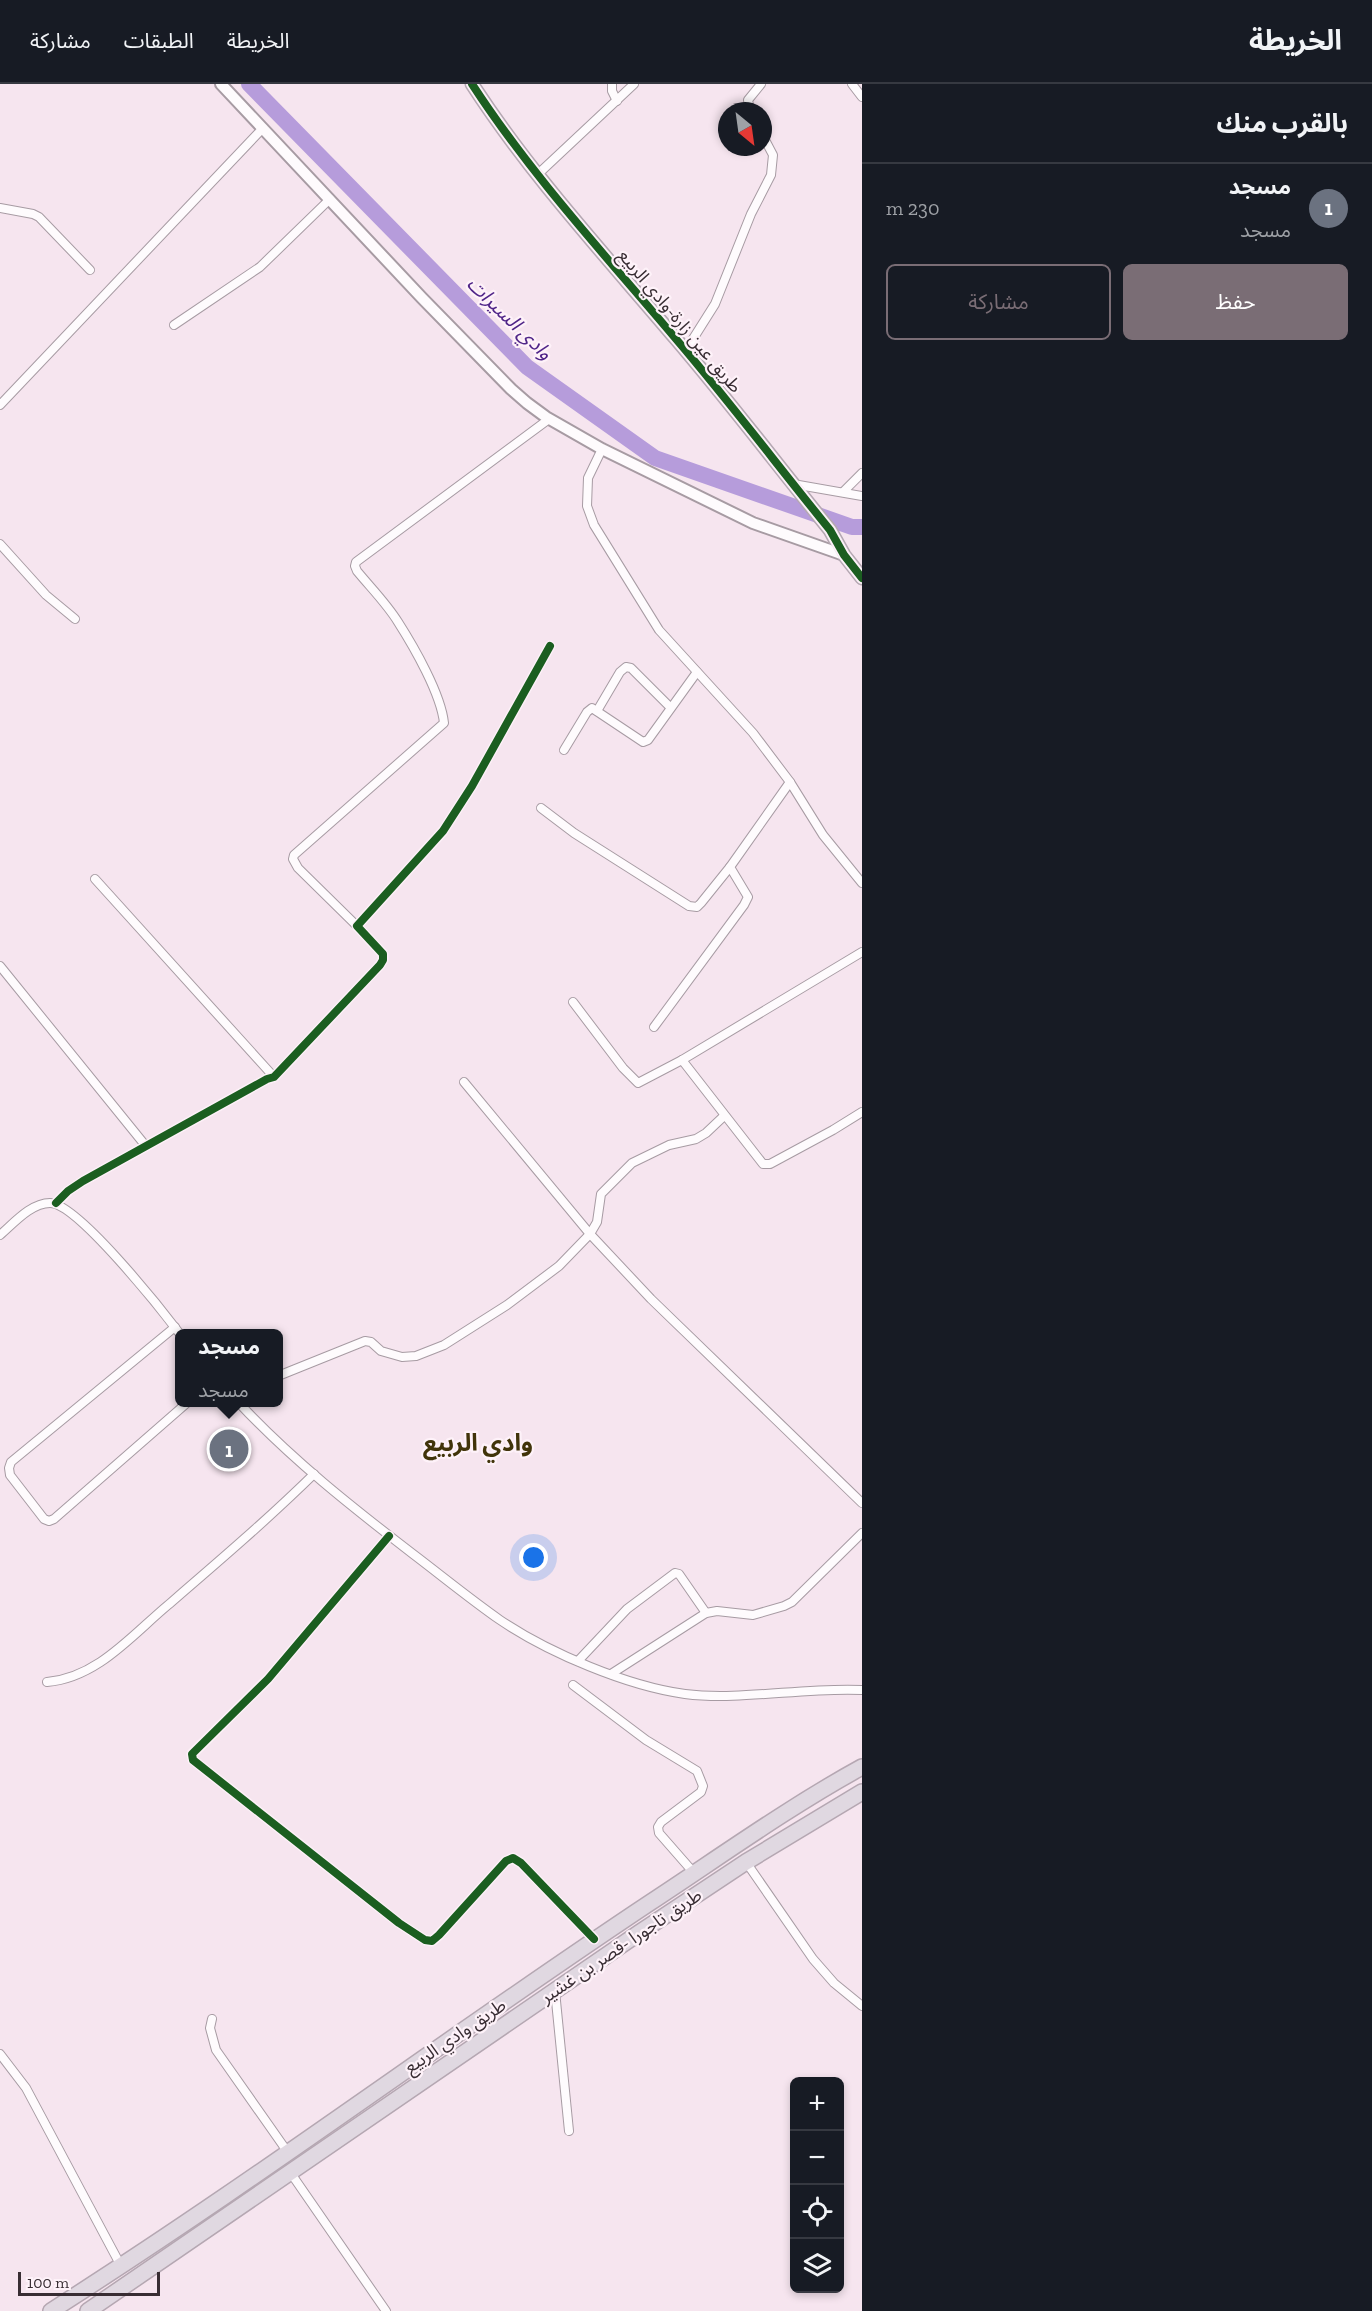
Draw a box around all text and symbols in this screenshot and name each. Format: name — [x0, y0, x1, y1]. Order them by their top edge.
text: الخريطة — [1249, 24, 1342, 57]
text: مشاركة — [30, 28, 91, 53]
text: الطبقات — [124, 28, 194, 53]
text: الخريطة — [227, 28, 290, 53]
north arrow — [718, 102, 772, 156]
text: بالقرب منك — [1216, 107, 1348, 139]
text: مسجد — [1229, 173, 1291, 200]
text: 230 m — [886, 196, 939, 220]
text: 1 — [1324, 196, 1333, 220]
text: مسجد — [1240, 218, 1291, 242]
street label: طريق عين زارة-وادي الربيع — [611, 245, 747, 399]
button: مشاركة — [886, 264, 1111, 340]
button: حفظ — [1123, 264, 1348, 340]
water label: وادي السيرات — [460, 271, 558, 367]
popup — [175, 1329, 283, 1407]
text: مسجد — [198, 1333, 260, 1360]
text: مسجد — [198, 1378, 249, 1402]
pin: 1 — [210, 1426, 248, 1472]
district label: وادي الربيع — [423, 1428, 533, 1463]
your location — [519, 1543, 548, 1572]
street label: طريق تاجورا -قصر بن غشير — [535, 1884, 706, 2009]
street label: طريق وادي الربيع — [400, 1994, 512, 2081]
map controls — [790, 2077, 844, 2293]
button: + — [790, 2077, 844, 2131]
button: − — [790, 2131, 844, 2185]
button: locate — [790, 2185, 844, 2239]
button: layers — [790, 2239, 844, 2293]
scale bar — [18, 2269, 160, 2296]
text: 100 m — [27, 2273, 69, 2292]

